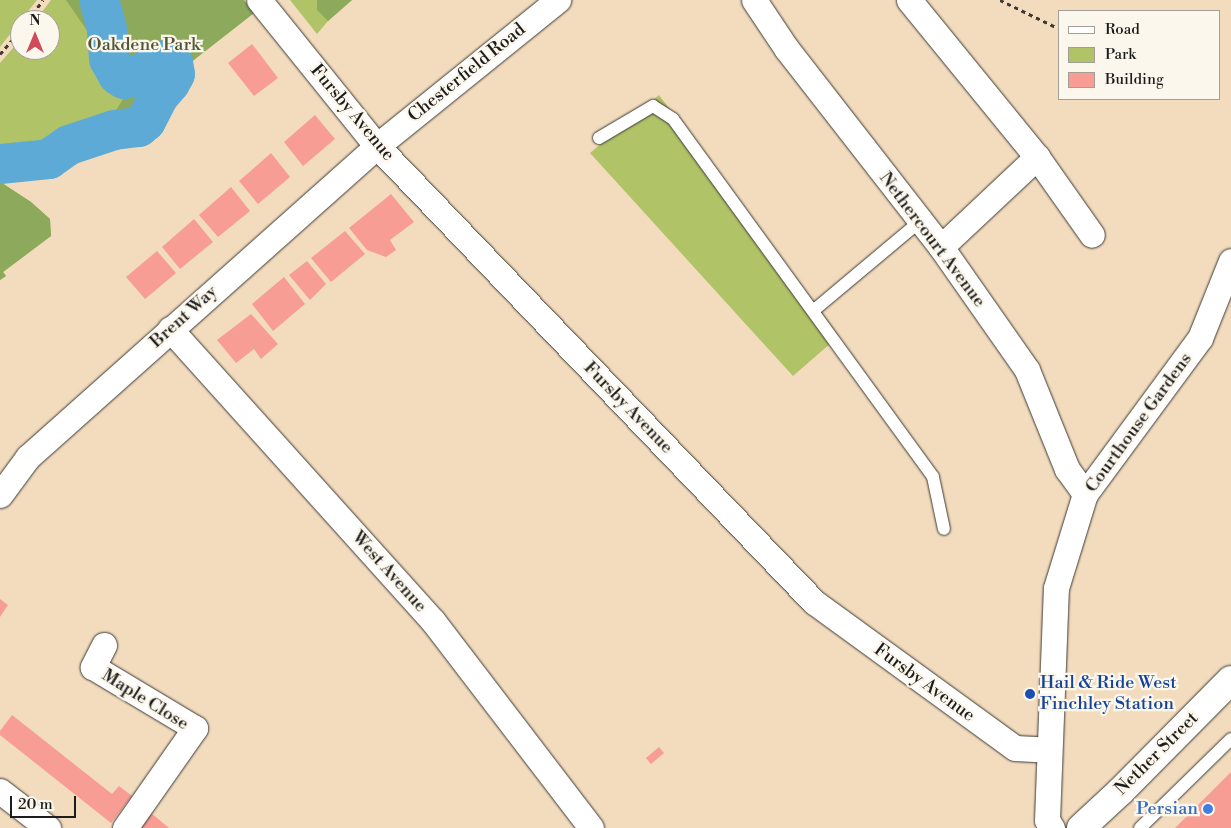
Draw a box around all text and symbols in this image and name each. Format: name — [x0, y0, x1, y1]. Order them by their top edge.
north arrow — [10, 10, 60, 60]
legend — [1058, 10, 1221, 100]
text: N — [29, 12, 41, 30]
street label: Chesterfield Road — [404, 19, 530, 127]
text: Road — [1105, 20, 1140, 39]
park label: Oakdene Park — [88, 34, 200, 56]
text: Park — [1105, 45, 1136, 64]
street label: Fursby Avenue — [305, 60, 399, 166]
text: Building — [1105, 70, 1164, 89]
street label: Nethercourt Avenue — [874, 168, 990, 312]
street label: Brent Way — [146, 281, 222, 353]
street label: Courthouse Gardens — [1081, 349, 1197, 497]
street label: Fursby Avenue — [579, 358, 677, 458]
street label: West Avenue — [347, 527, 431, 617]
street label: Fursby Avenue — [869, 639, 979, 727]
street label: Maple Close — [98, 665, 192, 735]
place label: Hail & Ride West Finchley Station — [1040, 673, 1177, 716]
marker: Hail & Ride West Finchley Station — [1024, 688, 1036, 700]
street label: Nether Street — [1111, 708, 1203, 800]
scale bar — [12, 786, 79, 818]
text: 20 m — [18, 795, 53, 814]
place label: Persian — [1136, 798, 1198, 820]
marker: Persian — [1202, 803, 1214, 815]

